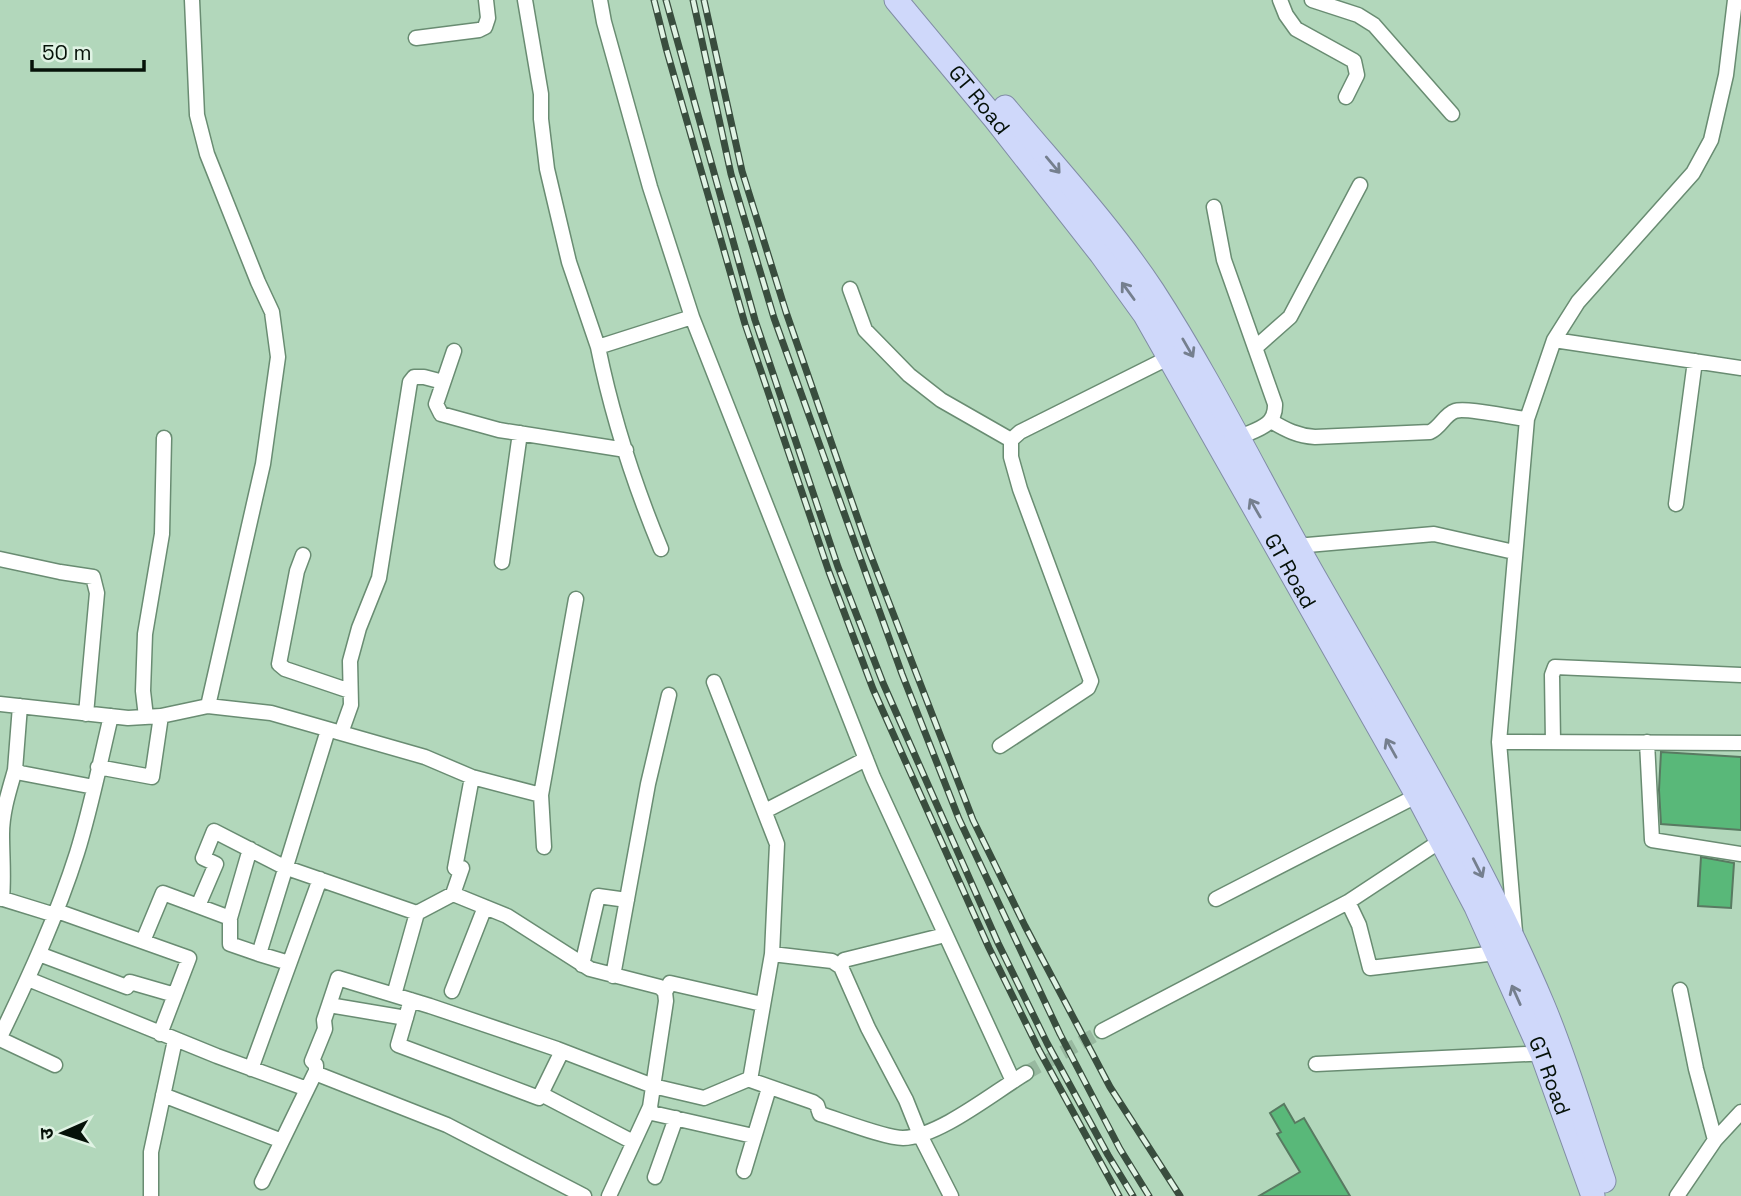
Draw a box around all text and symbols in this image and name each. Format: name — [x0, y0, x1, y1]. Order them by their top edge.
scale bar — [32, 28, 144, 72]
text: 50 m — [42, 39, 92, 66]
street label: GT Road — [943, 59, 1016, 140]
one-way arrow — [1045, 156, 1061, 174]
one-way arrow — [1120, 282, 1135, 301]
one-way arrow — [1181, 338, 1195, 358]
one-way arrow — [1248, 498, 1262, 518]
street label: GT Road — [1259, 528, 1323, 613]
one-way arrow — [1384, 739, 1398, 759]
one-way arrow — [1471, 857, 1485, 878]
one-way arrow — [1509, 985, 1522, 1006]
street label: GT Road — [1523, 1032, 1577, 1119]
north arrow — [28, 1098, 98, 1168]
text: उ — [34, 1127, 59, 1140]

